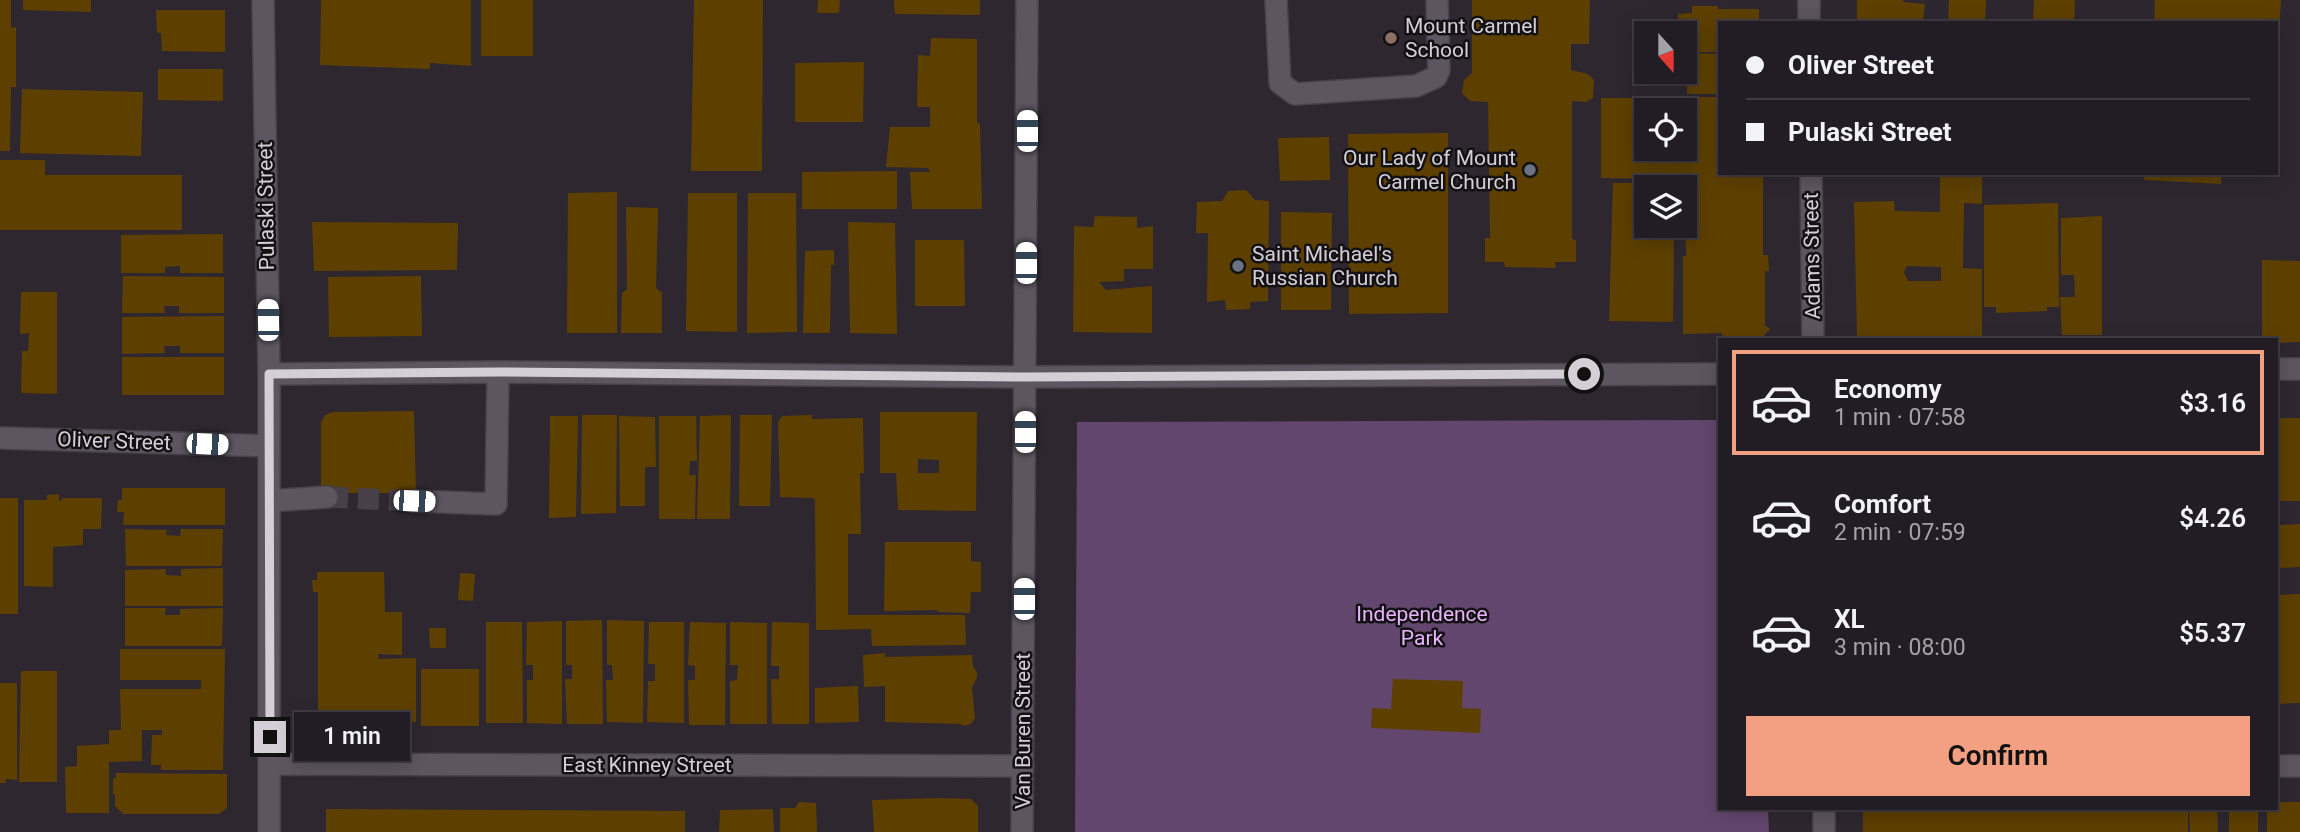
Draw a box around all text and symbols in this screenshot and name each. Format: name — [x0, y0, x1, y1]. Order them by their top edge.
place label: Mount Carmel School — [1405, 14, 1537, 62]
north arrow — [1634, 21, 1698, 84]
map controls — [1634, 21, 1697, 238]
marker: Mount Carmel School — [1383, 30, 1399, 46]
text: Oliver Street — [1788, 50, 1934, 80]
button: locate — [1634, 98, 1697, 161]
car — [1017, 110, 1038, 152]
text: Pulaski Street — [1788, 117, 1952, 147]
street label: Pulaski Street — [253, 141, 279, 270]
place label: Our Lady of Mount Carmel Church — [1343, 146, 1516, 194]
marker: Our Lady of Mount Carmel Church — [1522, 162, 1538, 178]
button: layers — [1634, 175, 1697, 238]
street label: Adams Street — [1799, 192, 1825, 320]
car — [1016, 242, 1037, 284]
place label: Saint Michael's Russian Church — [1252, 242, 1398, 290]
marker: Saint Michael's Russian Church — [1230, 258, 1246, 274]
car — [258, 299, 279, 341]
route start — [1568, 358, 1600, 390]
icon: car — [1750, 371, 1813, 434]
text: Economy — [1834, 374, 1941, 404]
text: $3.16 — [2179, 388, 2246, 418]
text: 1 min · 07:58 — [1834, 404, 1966, 431]
car — [1015, 411, 1036, 453]
street label: Oliver Street — [57, 427, 171, 455]
car — [186, 433, 229, 455]
icon: car — [1750, 486, 1813, 549]
text: Comfort — [1834, 489, 1931, 519]
car — [393, 490, 436, 512]
text: $4.26 — [2179, 503, 2246, 533]
text: 2 min · 07:59 — [1834, 519, 1966, 546]
car — [1014, 578, 1035, 620]
icon: car — [1750, 601, 1813, 664]
park label: Independence Park — [1356, 602, 1488, 650]
text: XL — [1834, 604, 1865, 634]
text: $5.37 — [2179, 618, 2246, 648]
text: 3 min · 08:00 — [1834, 634, 1966, 661]
street label: Van Buren Street — [1011, 653, 1035, 809]
callout: 1 min — [294, 712, 410, 762]
button: Confirm — [1746, 716, 2250, 796]
route end — [254, 721, 286, 753]
text: 1 min — [323, 723, 381, 750]
street label: East Kinney Street — [562, 753, 732, 777]

